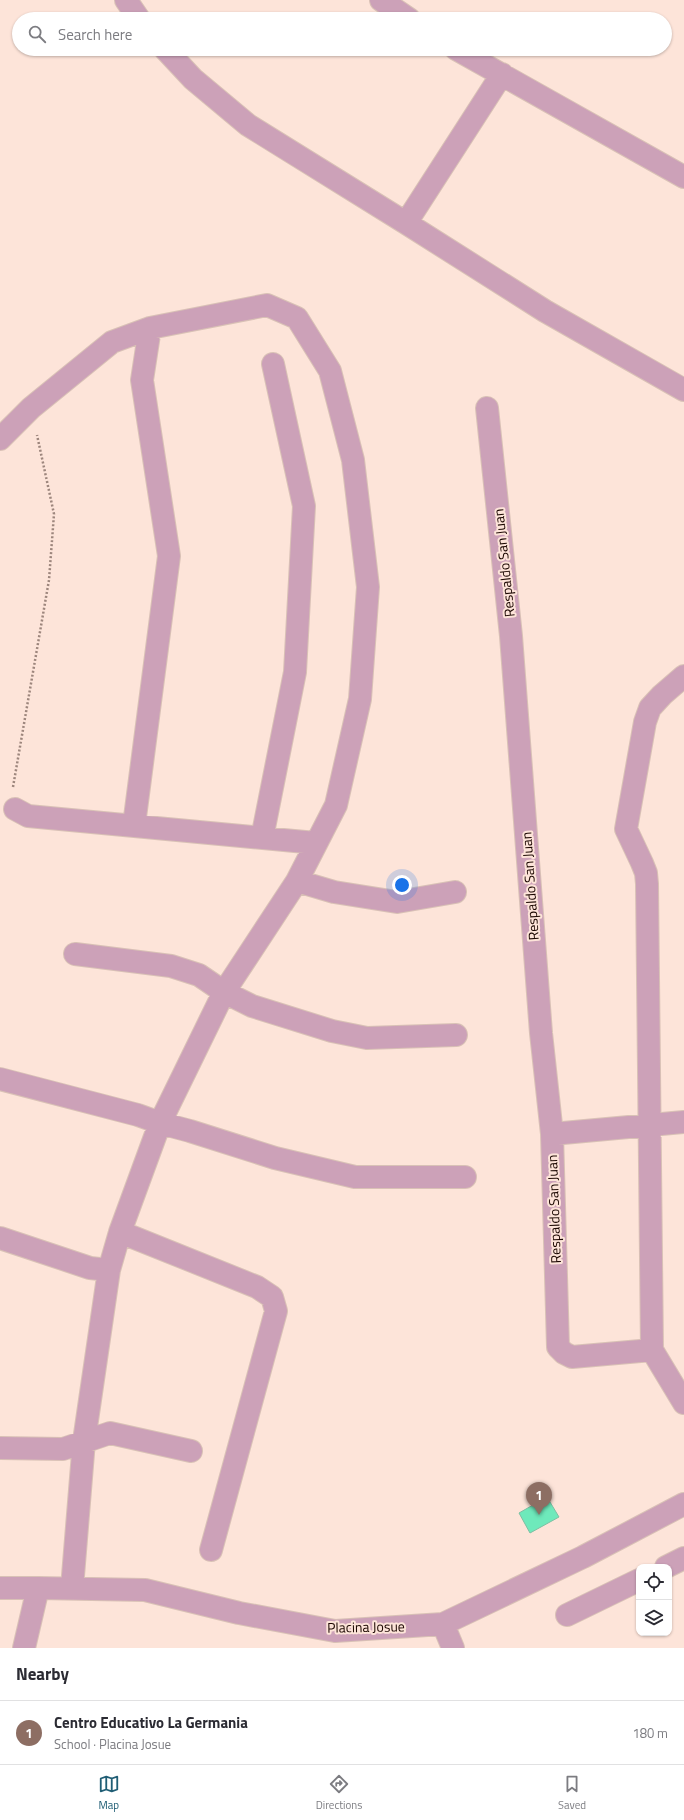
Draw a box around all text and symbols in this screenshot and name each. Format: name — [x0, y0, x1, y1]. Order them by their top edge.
search box — [12, 12, 672, 56]
icon: search — [26, 23, 48, 45]
text: Search here — [58, 23, 132, 46]
street label: Respaldo San Juan — [487, 508, 520, 618]
street label: Respaldo San Juan — [515, 831, 544, 941]
your location — [392, 875, 412, 895]
street label: Respaldo San Juan — [541, 1154, 566, 1264]
pin: 1 — [526, 1482, 552, 1515]
map controls — [636, 1564, 672, 1636]
button: locate — [636, 1564, 672, 1600]
button: layers — [636, 1600, 672, 1636]
street label: Placina Josue — [327, 1615, 405, 1638]
text: Nearby — [16, 1661, 69, 1687]
text: Centro Educativo La Germania — [54, 1711, 248, 1734]
text: 1 — [25, 1723, 33, 1743]
text: 180 m — [632, 1723, 668, 1743]
text: School · Placina Josue — [54, 1734, 171, 1754]
tab: Map — [98, 1773, 120, 1813]
tab: Directions — [316, 1773, 362, 1813]
tab: Saved — [558, 1773, 586, 1813]

